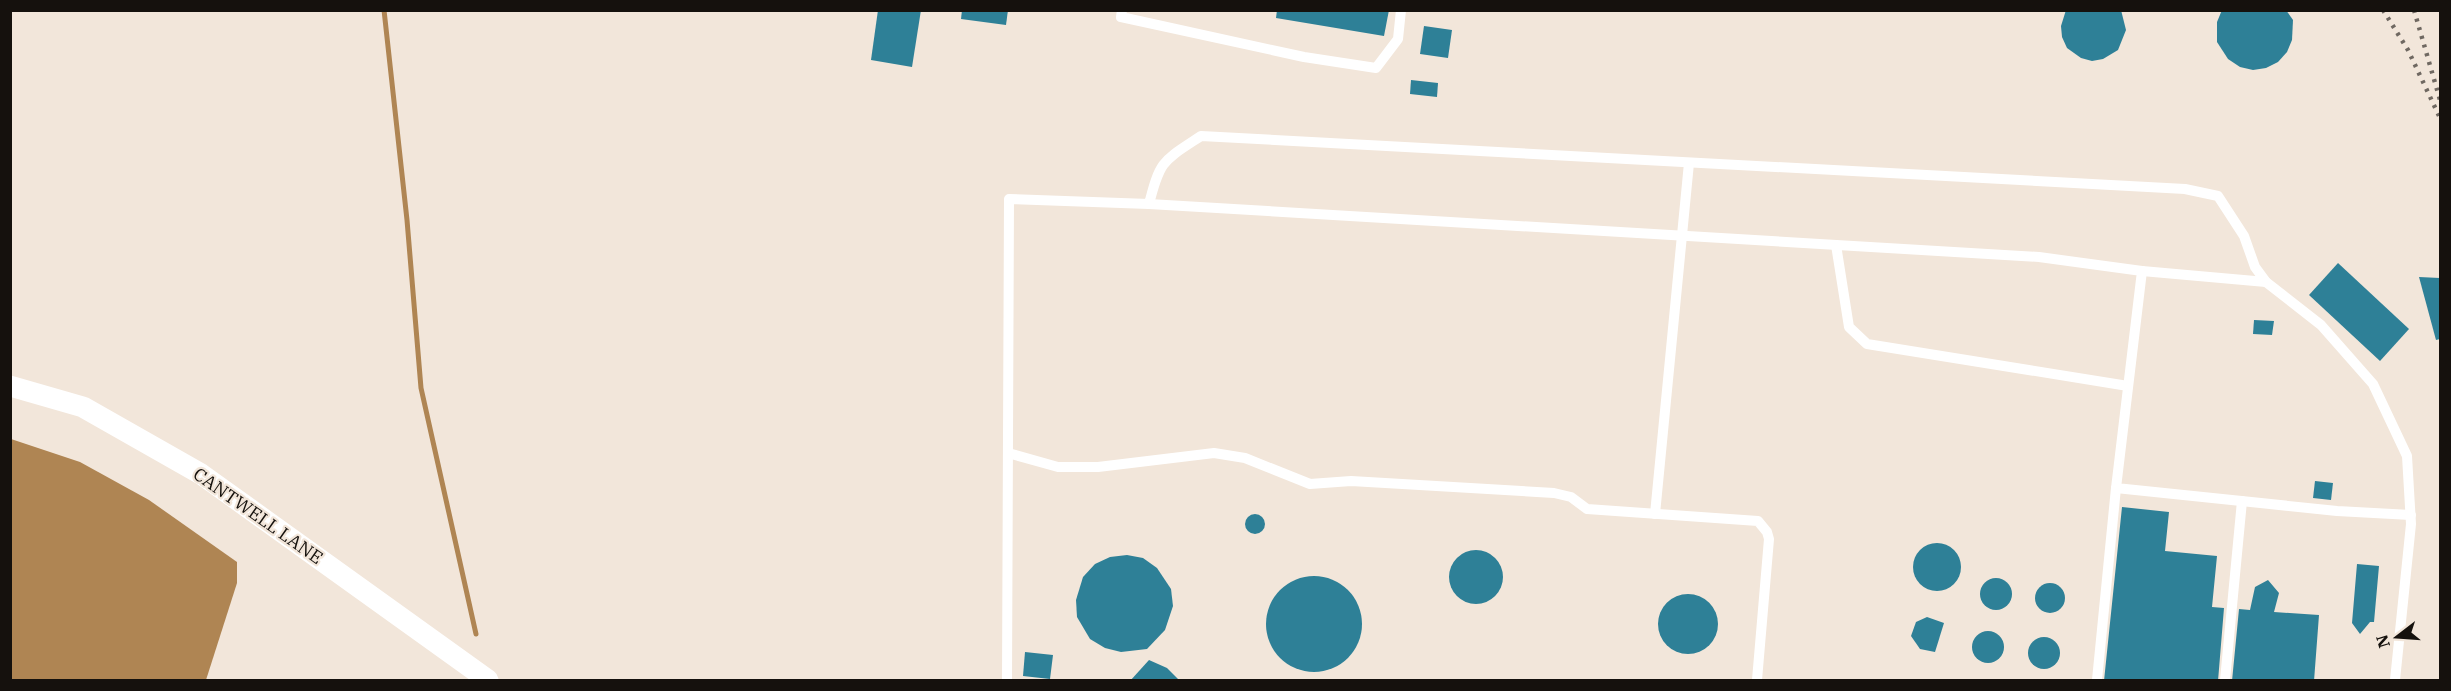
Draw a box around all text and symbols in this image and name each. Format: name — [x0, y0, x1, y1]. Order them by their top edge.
street label: CANTWELL LANE — [189, 462, 328, 569]
north arrow — [2367, 607, 2427, 667]
text: N — [2371, 632, 2394, 650]

